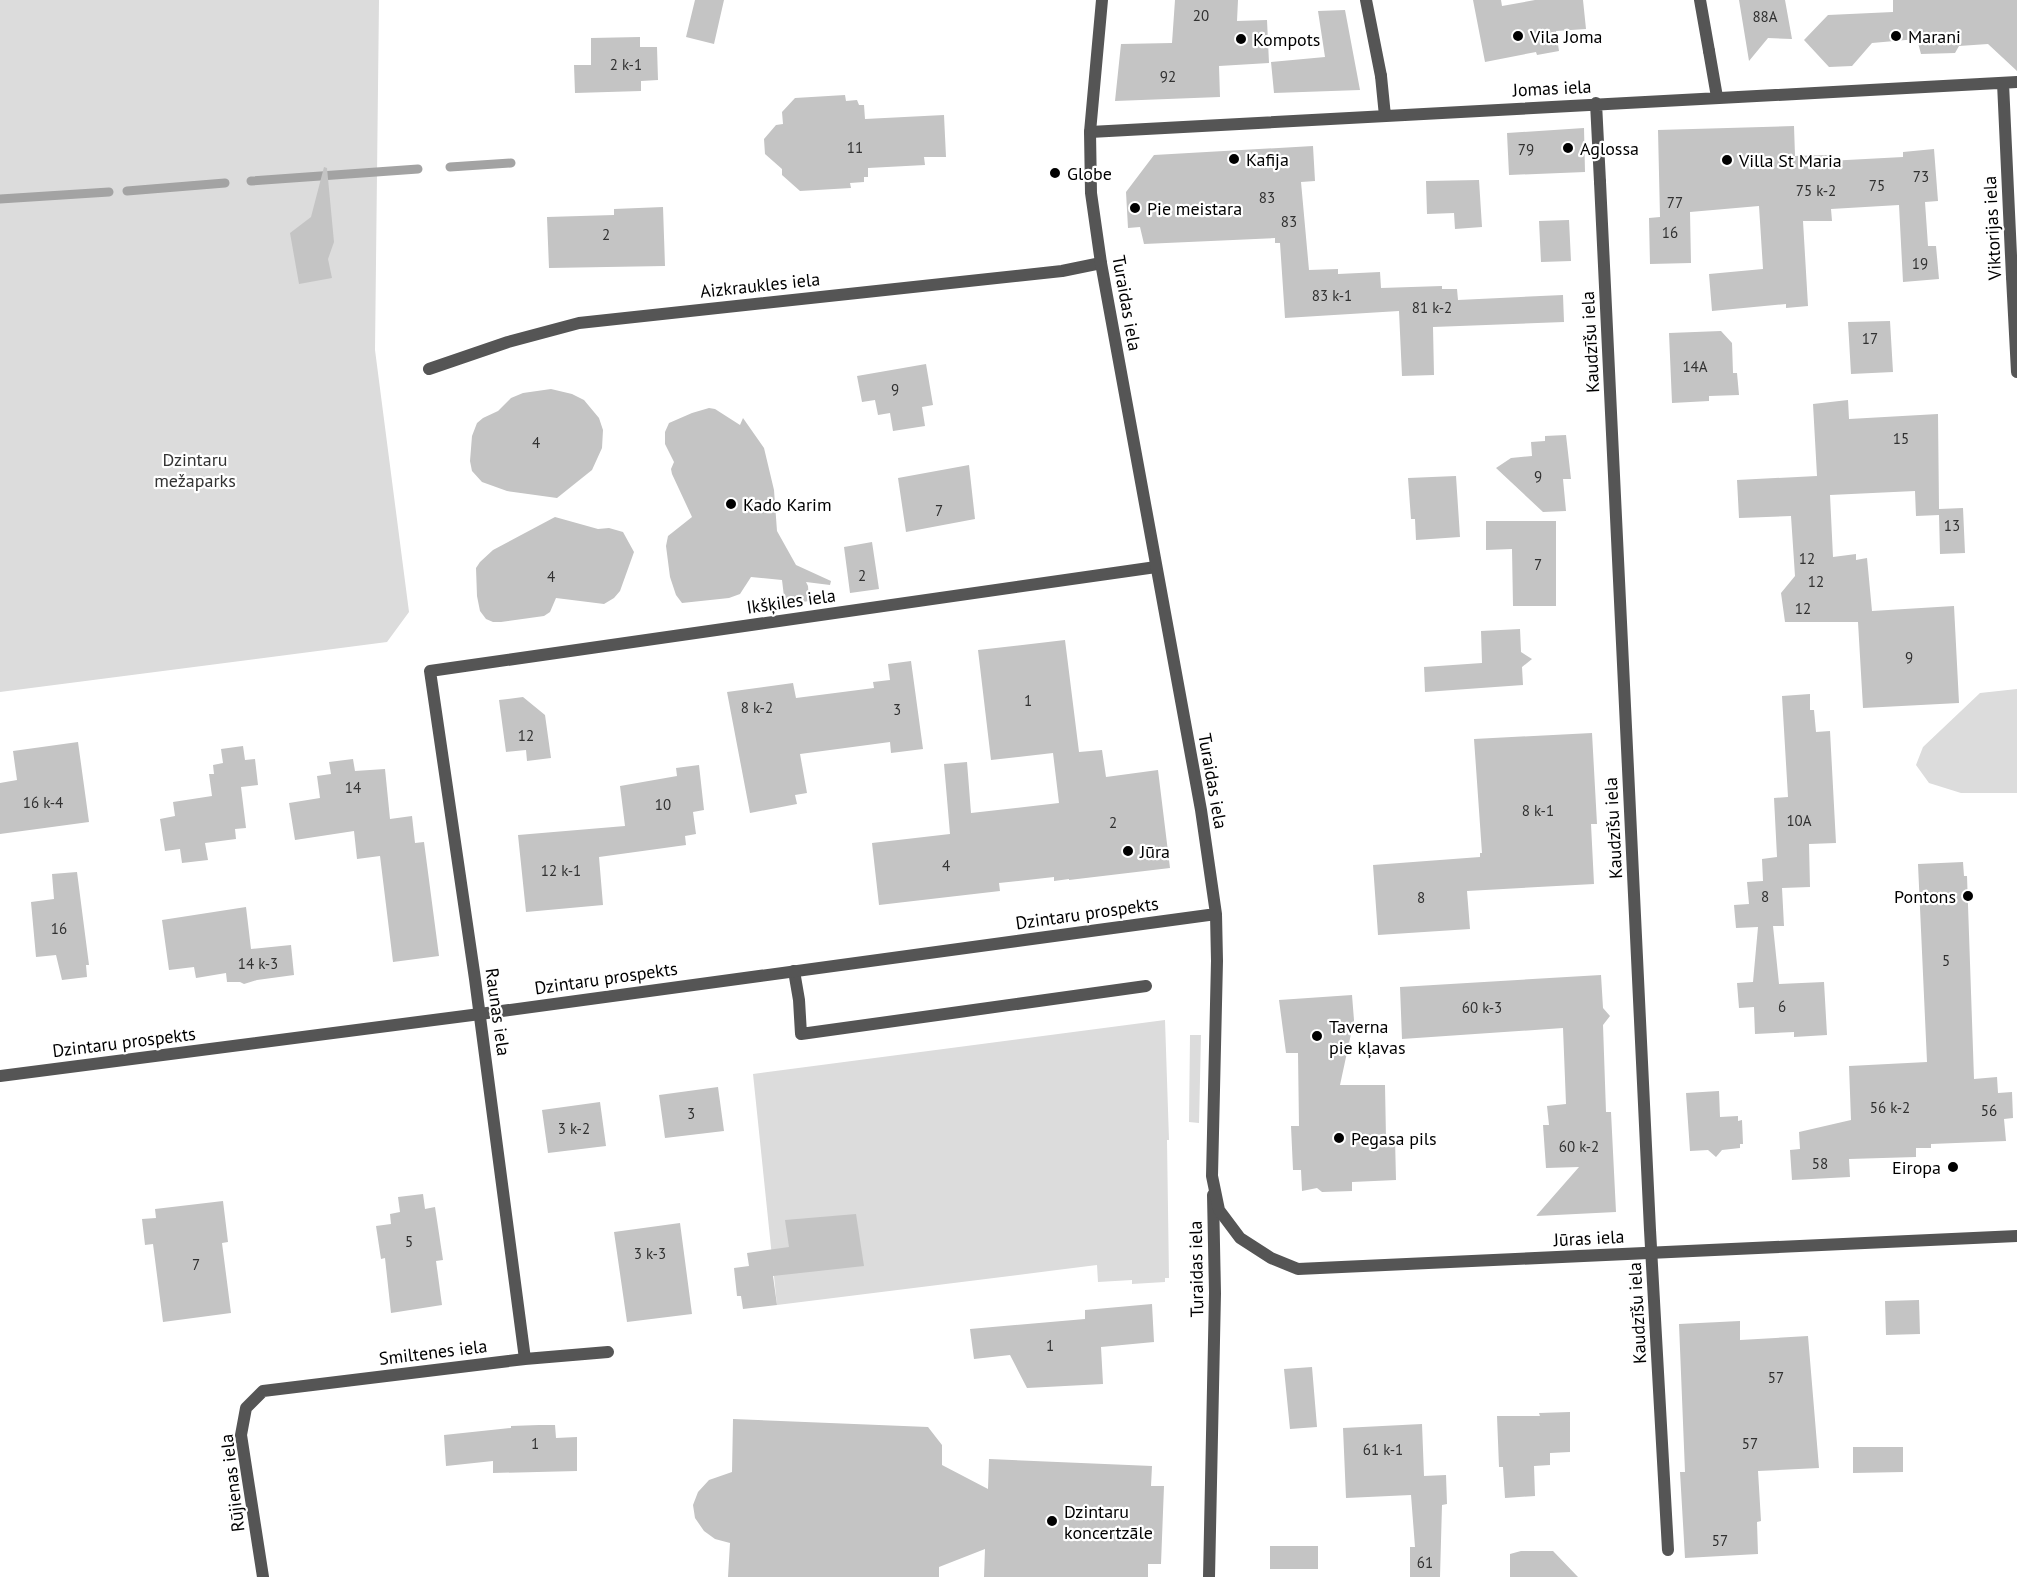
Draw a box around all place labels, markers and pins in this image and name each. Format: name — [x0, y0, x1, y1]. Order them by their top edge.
place label: Vila Joma — [1529, 25, 1602, 48]
place label: Marani — [1908, 25, 1961, 48]
place label: Kompots — [1253, 28, 1320, 51]
marker: Vila Joma — [1511, 29, 1525, 43]
marker: Marani — [1889, 29, 1903, 43]
marker: Kompots — [1234, 32, 1248, 46]
place label: Aglossa — [1580, 137, 1639, 160]
marker: Aglossa — [1561, 141, 1575, 155]
place label: Kafija — [1246, 148, 1289, 171]
place label: Villa St Maria — [1738, 149, 1842, 172]
marker: Kafija — [1227, 152, 1241, 166]
marker: Villa St Maria — [1720, 153, 1734, 167]
place label: Globe — [1067, 162, 1112, 185]
marker: Globe — [1048, 166, 1062, 180]
place label: Pie meistara — [1147, 197, 1242, 220]
marker: Pie meistara — [1128, 201, 1142, 215]
place label: Kado Karim — [743, 493, 832, 516]
marker: Kado Karim — [724, 497, 738, 511]
place label: Jūra — [1139, 840, 1170, 863]
marker: Jūra — [1121, 844, 1135, 858]
place label: Pontons — [1894, 885, 1956, 908]
marker: Pontons — [1961, 889, 1975, 903]
place label: Taverna pie kļavas — [1329, 1015, 1406, 1059]
marker: Taverna pie kļavas — [1310, 1029, 1324, 1043]
place label: Pegasa pils — [1351, 1127, 1437, 1150]
marker: Pegasa pils — [1332, 1131, 1346, 1145]
place label: Eiropa — [1892, 1156, 1941, 1179]
marker: Eiropa — [1946, 1160, 1960, 1174]
place label: Dzintaru koncertzāle — [1064, 1500, 1153, 1544]
marker: Dzintaru koncertzāle — [1045, 1514, 1059, 1528]

